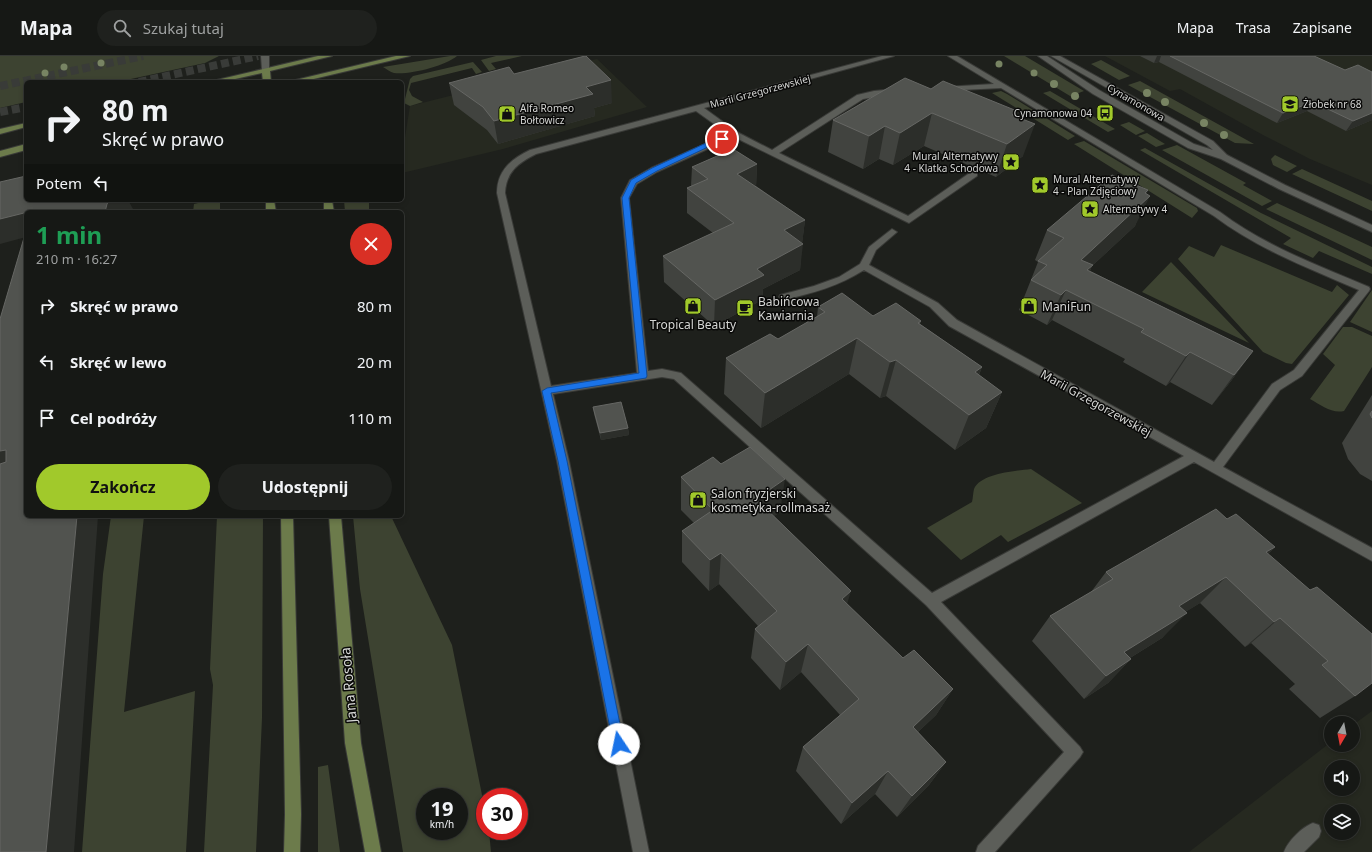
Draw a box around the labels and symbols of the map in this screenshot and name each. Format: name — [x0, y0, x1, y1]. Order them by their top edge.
street label: Marii Grzegorzewskiej — [708, 71, 812, 111]
street label: Cynamonowa — [1105, 80, 1167, 124]
school or university icon: Żłobek nr 68 — [1280, 94, 1300, 114]
place label: Żłobek nr 68 — [1303, 97, 1362, 111]
place label: Alfa Romeo Bołtowicz — [520, 101, 574, 127]
bus stop icon: Cynamonowa 04 — [1095, 103, 1115, 123]
shop icon: Alfa Romeo Bołtowicz — [497, 104, 517, 124]
place label: Cynamonowa 04 — [1014, 106, 1092, 120]
pin — [705, 122, 739, 156]
place label: Mural Alternatywy 4 - Klatka Schodowa — [904, 149, 999, 175]
place icon: Mural Alternatywy 4 - Klatka Schodowa — [1001, 152, 1021, 172]
place label: Mural Alternatywy 4 - Plan Zdjęciowy — [1053, 172, 1140, 198]
place icon: Mural Alternatywy 4 - Plan Zdjęciowy — [1030, 175, 1050, 195]
place icon: Alternatywy 4 — [1080, 199, 1100, 219]
place label: Alternatywy 4 — [1103, 202, 1167, 216]
place label: Babińcowa Kawiarnia — [758, 293, 819, 324]
shop icon: Tropical Beauty — [683, 296, 703, 316]
shop icon: ManiFun — [1019, 296, 1039, 316]
cafe icon: Babińcowa Kawiarnia — [735, 298, 755, 318]
place label: ManiFun — [1042, 298, 1091, 315]
place label: Tropical Beauty — [650, 316, 737, 333]
street label: Marii Grzegorzewskiej — [1038, 365, 1154, 441]
place label: Salon fryzjerski kosmetyka-rollmasaż — [711, 485, 830, 516]
shop icon: Salon fryzjerski kosmetyka-rollmasaż — [688, 490, 708, 510]
street label: Jana Rosoła — [335, 646, 361, 726]
north arrow — [1324, 716, 1360, 752]
position arrow — [598, 723, 640, 765]
speed limit sign: 30 — [476, 788, 528, 840]

